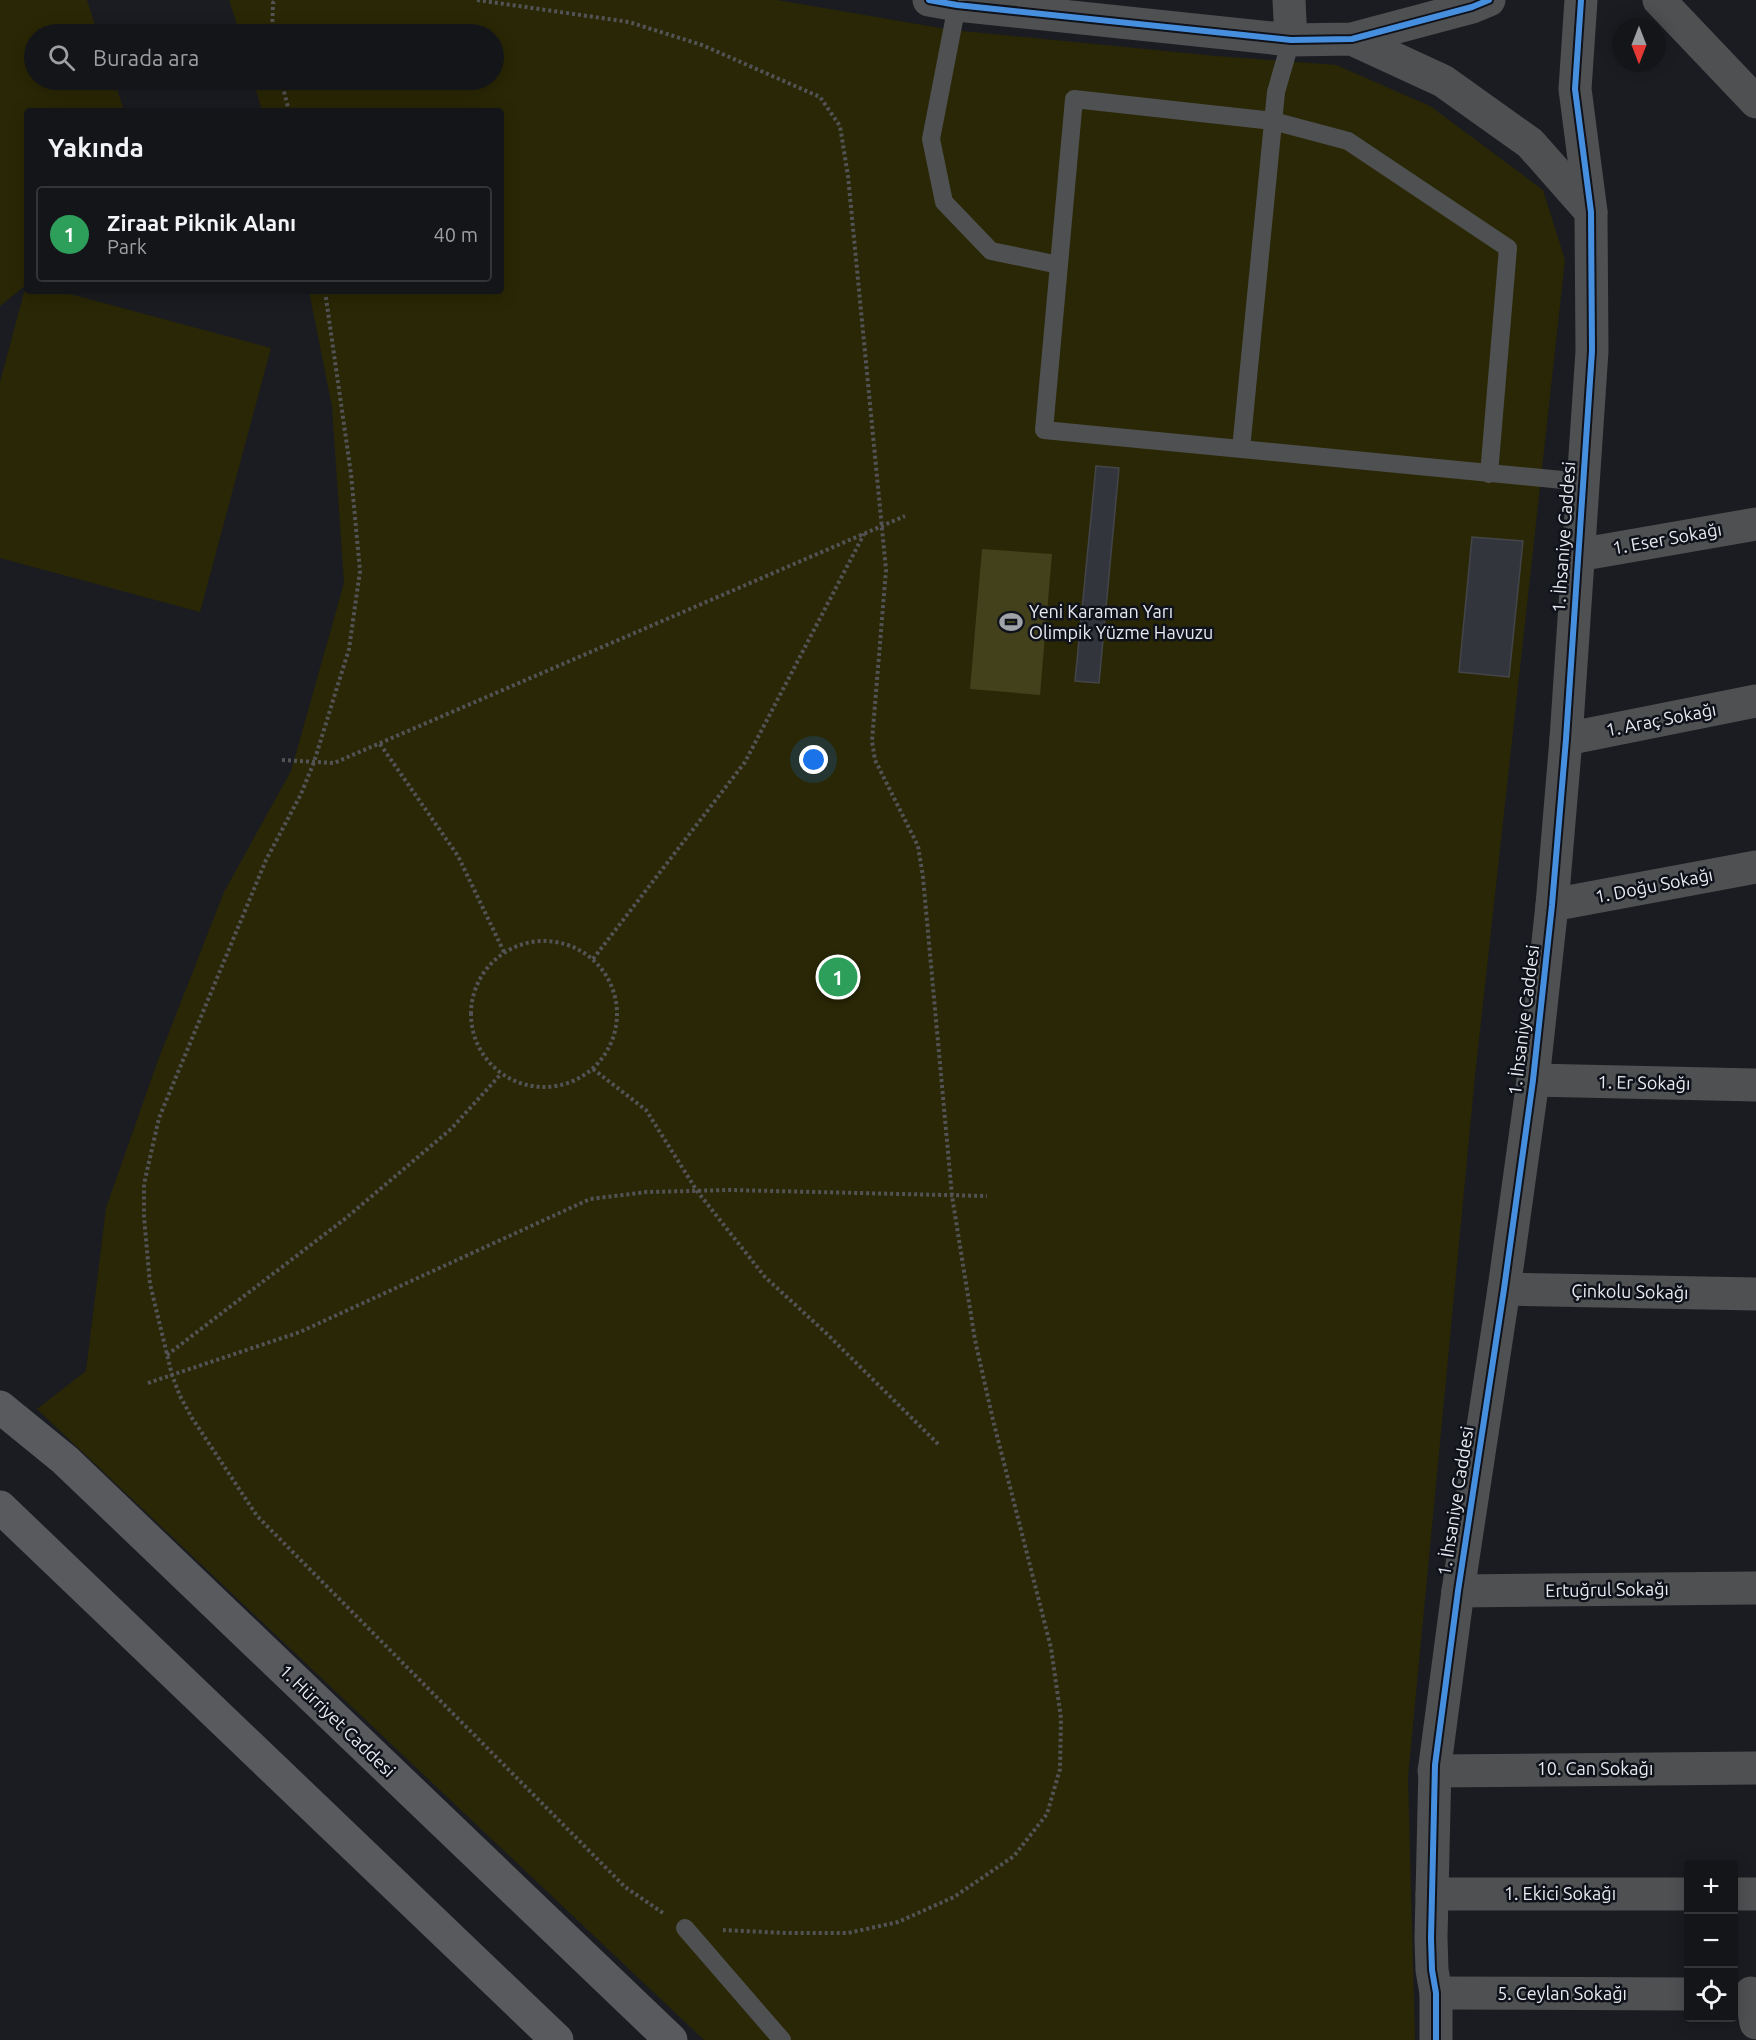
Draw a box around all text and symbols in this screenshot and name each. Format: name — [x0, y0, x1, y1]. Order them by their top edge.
north arrow — [1612, 18, 1666, 72]
search box — [24, 24, 504, 90]
icon: search — [45, 41, 78, 74]
text: Burada ara — [93, 45, 199, 70]
text: Yakında — [48, 133, 144, 162]
text: Ziraat Piknik Alanı — [107, 210, 296, 235]
text: 1 — [64, 223, 75, 246]
text: 40 m — [434, 223, 478, 246]
text: Park — [107, 235, 147, 258]
street label: 1. İhsaniye Caddesi — [1548, 461, 1578, 613]
street label: 1. Eser Sokağı — [1611, 519, 1723, 557]
place label: Yeni Karaman Yarı Olimpik Yüzme Havuzu — [1029, 601, 1213, 642]
sports icon: Yeni Karaman Yarı Olimpik Yüzme Havuzu — [998, 609, 1024, 635]
street label: 1. Araç Sokağı — [1604, 699, 1718, 740]
your location — [799, 745, 828, 774]
street label: 1. Doğu Sokağı — [1593, 864, 1714, 906]
street label: 1. İhsaniye Caddesi — [1504, 943, 1542, 1096]
pin: 1 — [818, 954, 858, 1000]
street label: 1. Er Sokağı — [1597, 1071, 1691, 1093]
street label: Çinkolu Sokağı — [1571, 1280, 1689, 1302]
street label: 1. İhsaniye Caddesi — [1433, 1424, 1477, 1577]
street label: Ertuğrul Sokağı — [1545, 1578, 1669, 1600]
street label: 1. Hürriyet Caddesi — [276, 1660, 400, 1781]
street label: 10. Can Sokağı — [1537, 1758, 1653, 1778]
map controls — [1684, 1860, 1738, 2022]
button: + — [1684, 1860, 1738, 1914]
street label: 1. Ekici Sokağı — [1504, 1883, 1616, 1903]
button: − — [1684, 1914, 1738, 1968]
button: locate — [1684, 1968, 1738, 2022]
street label: 5. Ceylan Sokağı — [1497, 1983, 1627, 2003]

